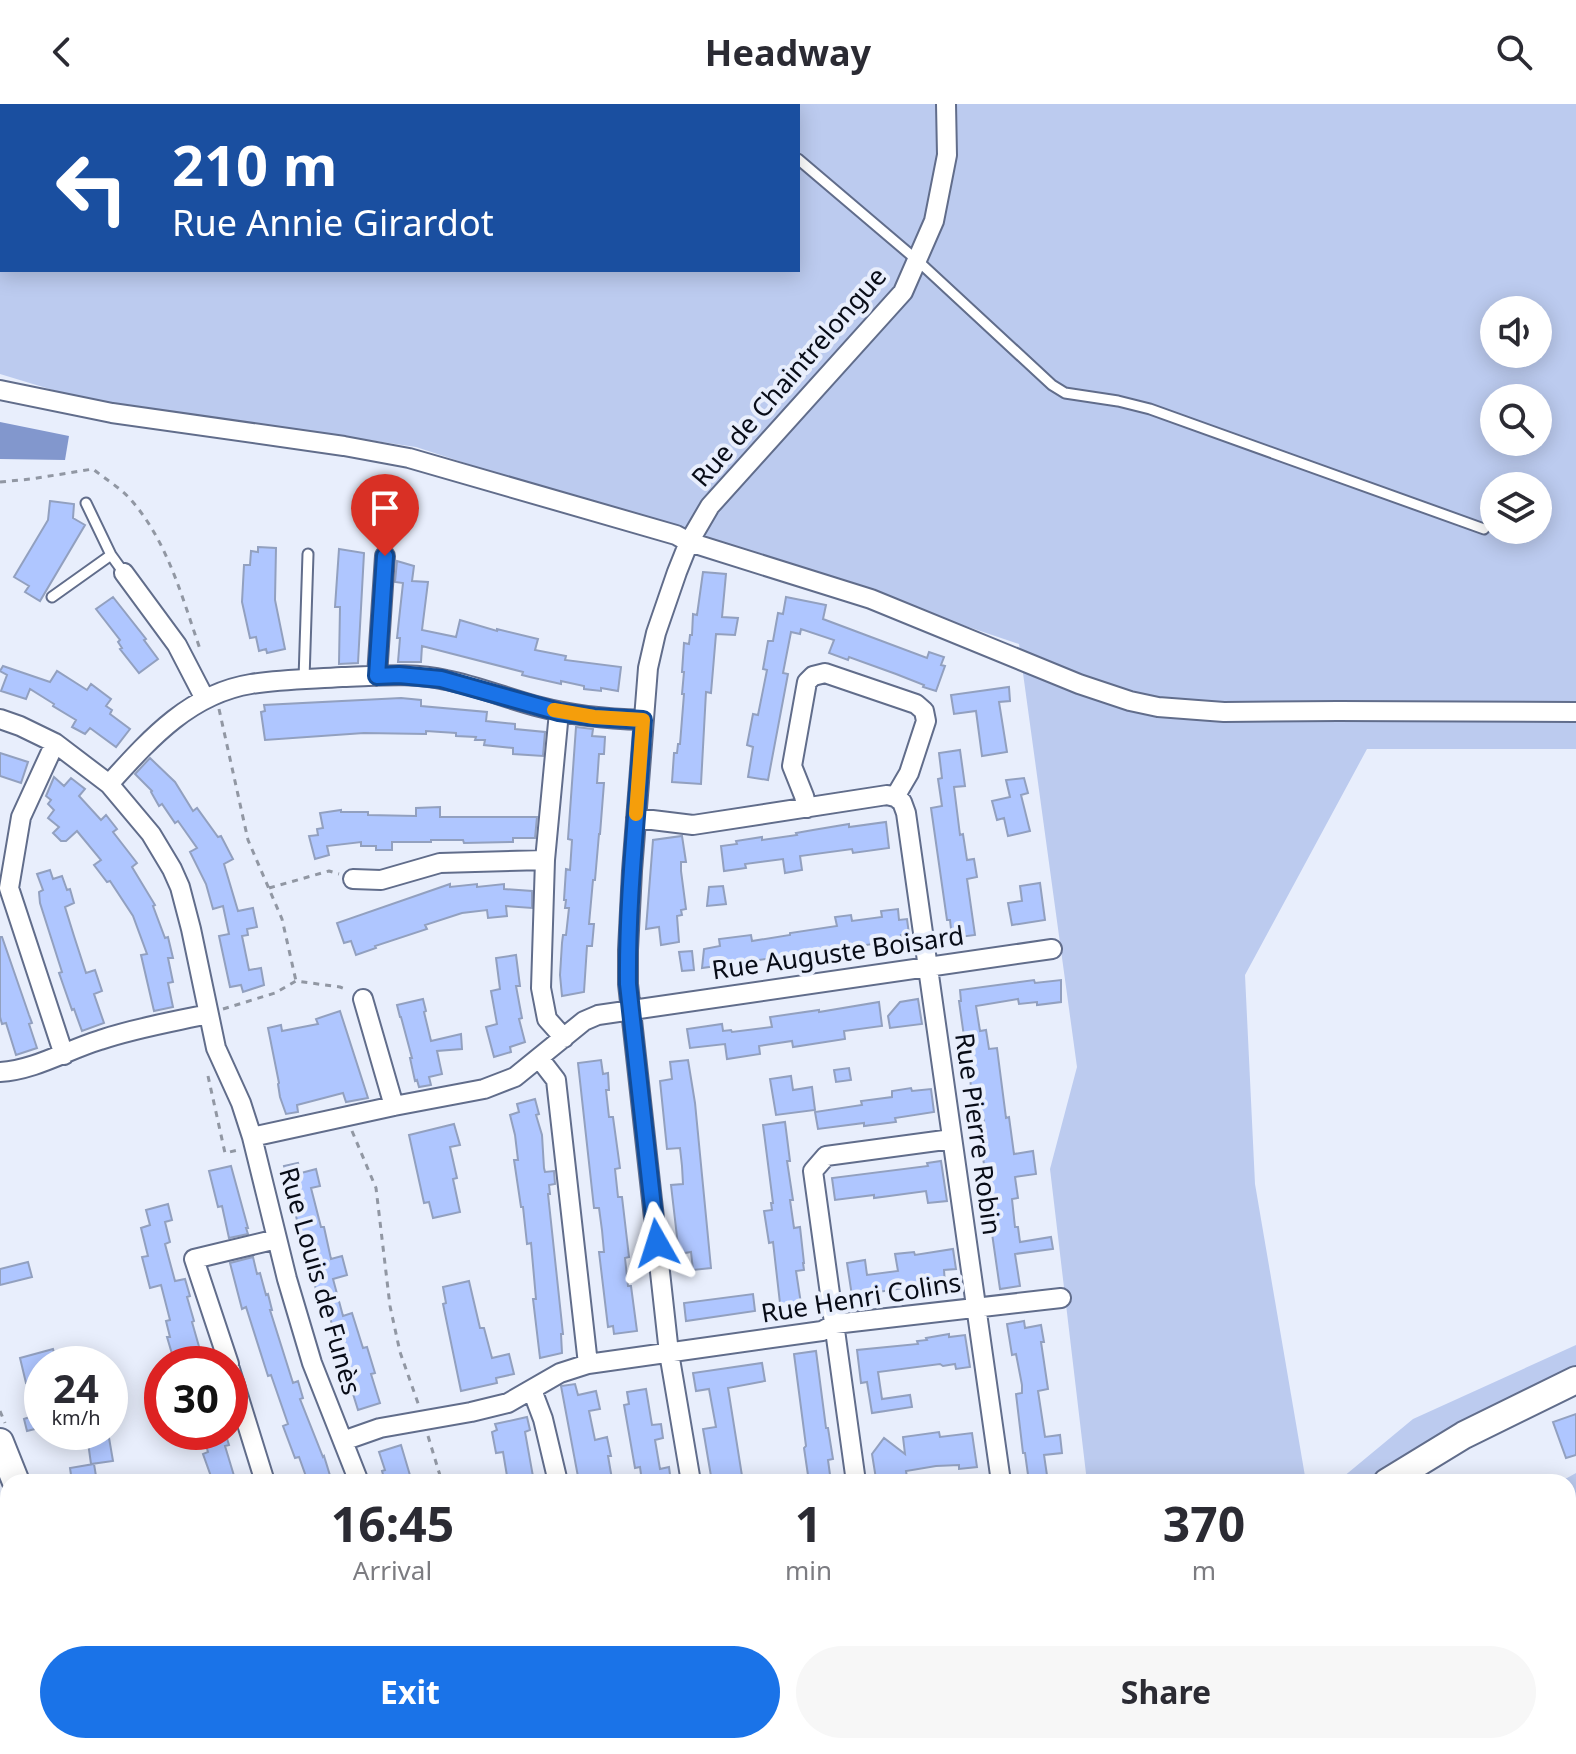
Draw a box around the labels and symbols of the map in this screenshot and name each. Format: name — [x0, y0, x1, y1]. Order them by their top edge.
street label: Rue de Chaintrelongue — [683, 259, 894, 494]
pin — [351, 474, 419, 556]
street label: Rue Auguste Boisard — [709, 916, 966, 988]
street label: Rue Pierre Robin — [947, 1030, 1011, 1237]
street label: Rue Louis de Funès — [271, 1163, 371, 1399]
position arrow — [615, 1201, 699, 1285]
street label: Rue Henri Colins — [758, 1263, 963, 1331]
speed limit sign: 30 — [144, 1346, 248, 1450]

